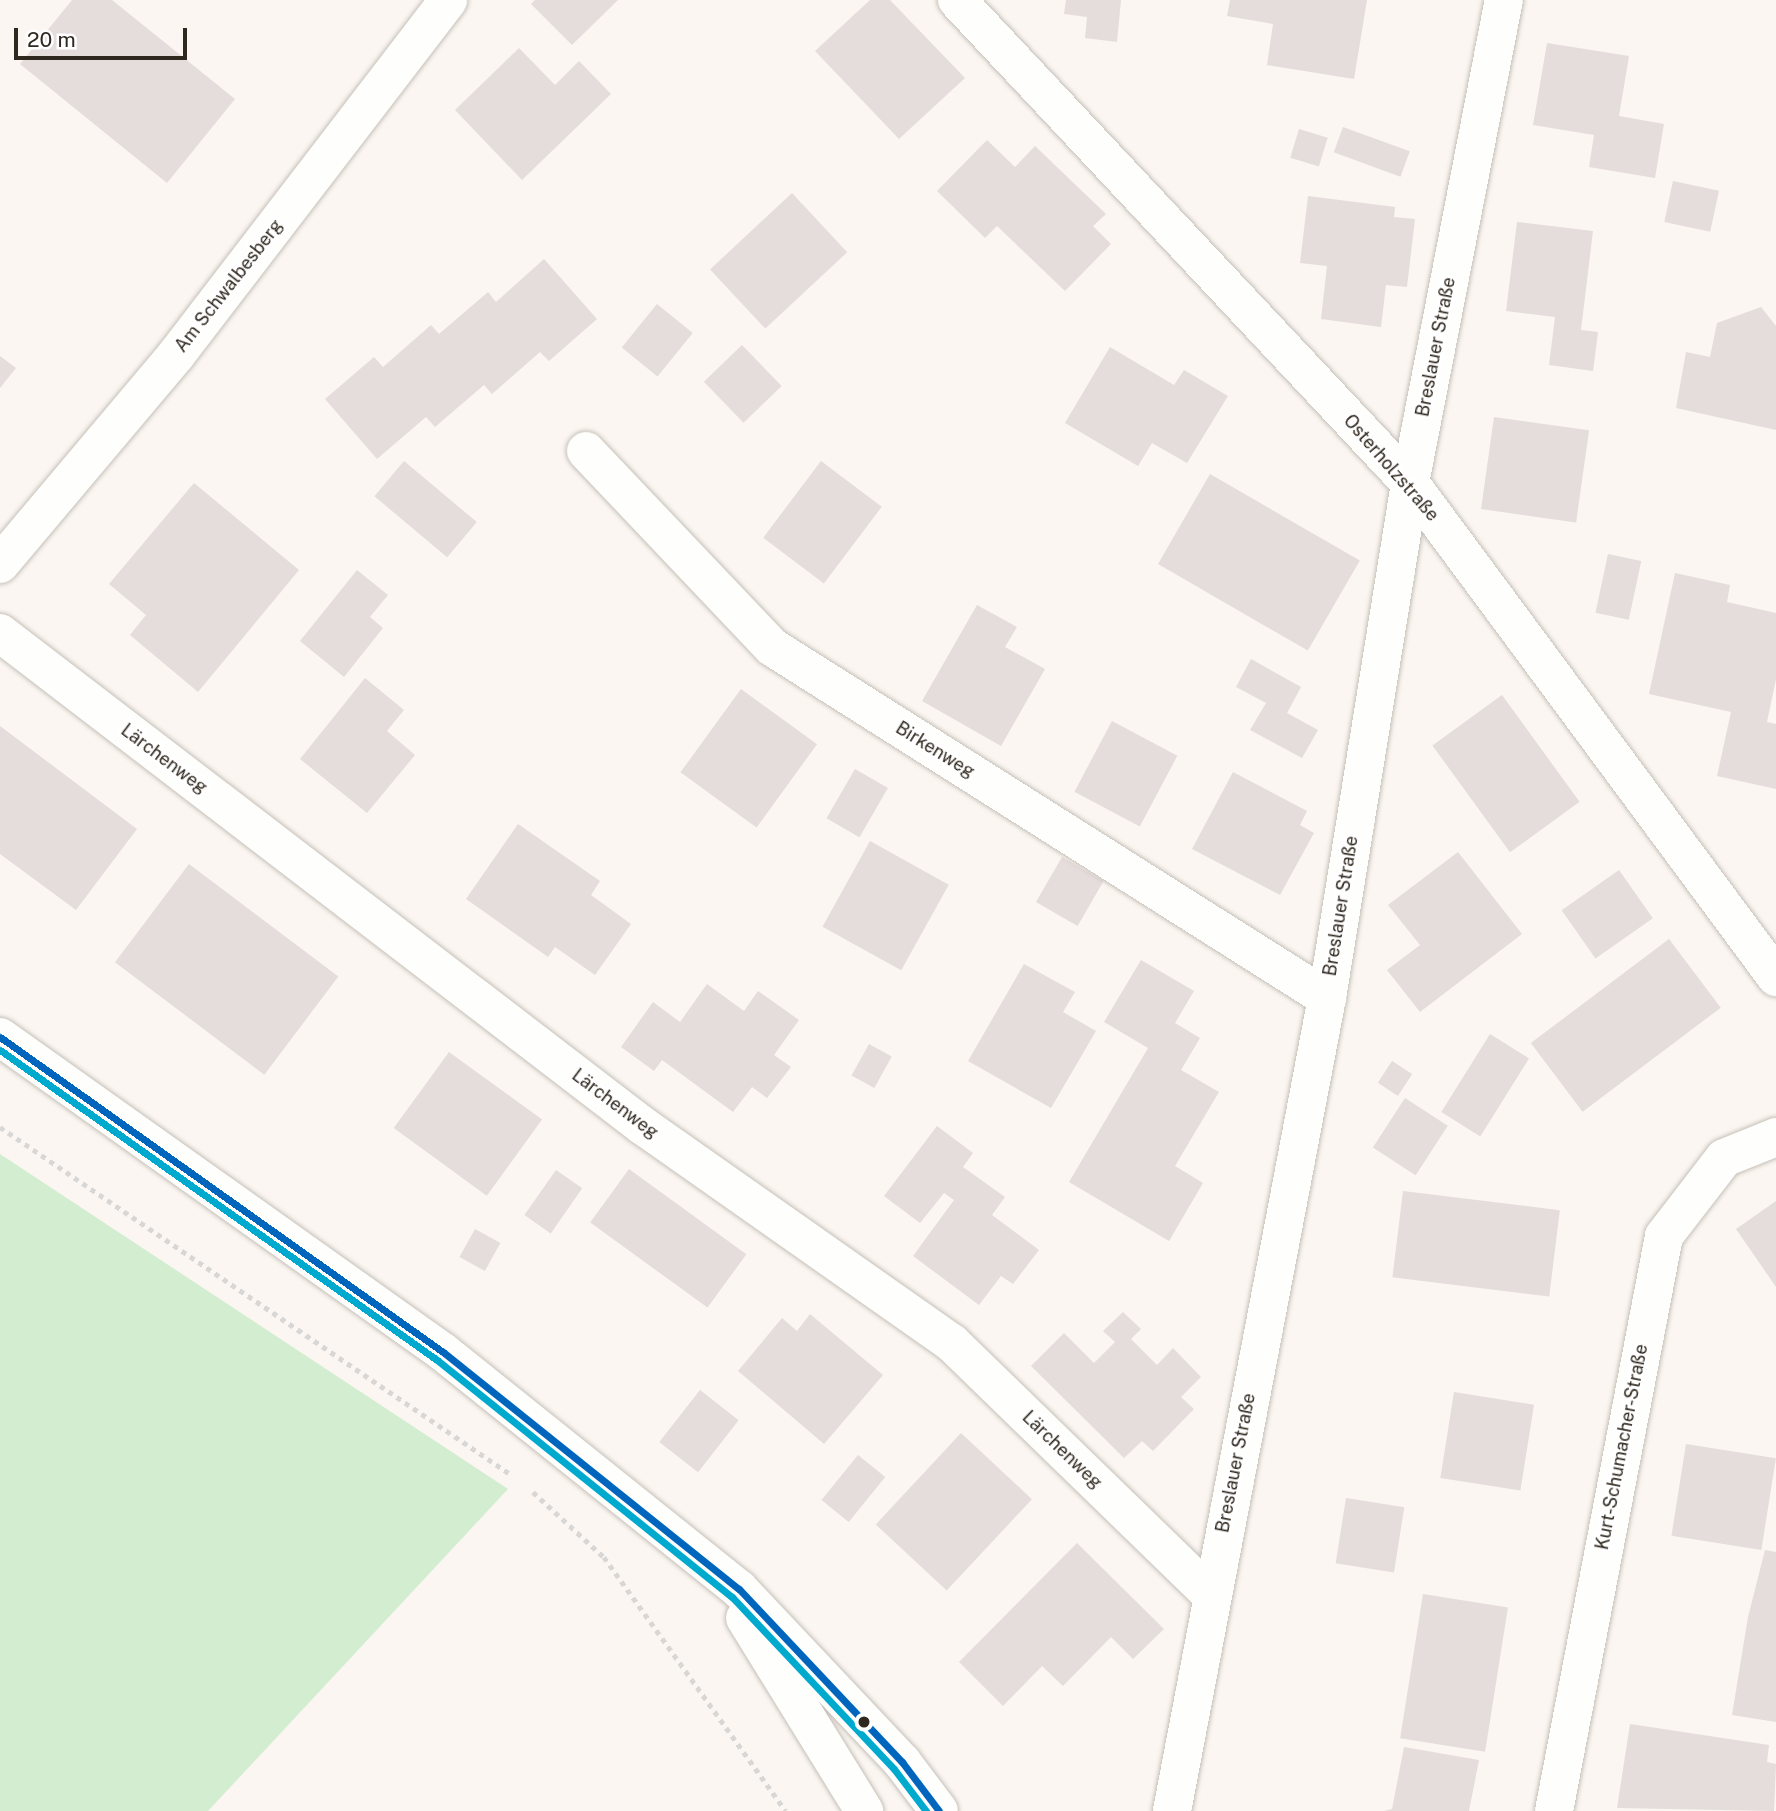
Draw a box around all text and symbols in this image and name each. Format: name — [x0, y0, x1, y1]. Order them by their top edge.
scale bar — [18, 14, 191, 58]
text: 20 m — [27, 27, 76, 52]
street label: Am Schwalbesberg — [170, 215, 288, 357]
street label: Breslauer Straße — [1412, 275, 1460, 419]
street label: Osterholzstraße — [1339, 410, 1443, 526]
street label: Birkenweg — [892, 717, 978, 783]
street label: Lärchenweg — [117, 720, 211, 798]
street label: Breslauer Straße — [1319, 834, 1363, 978]
street label: Lärchenweg — [568, 1065, 662, 1143]
street label: Kurt-Schumacher-Straße — [1591, 1342, 1653, 1552]
street label: Breslauer Straße — [1212, 1391, 1260, 1535]
street label: Lärchenweg — [1018, 1407, 1106, 1493]
unlabelled marker — [857, 1715, 871, 1729]

